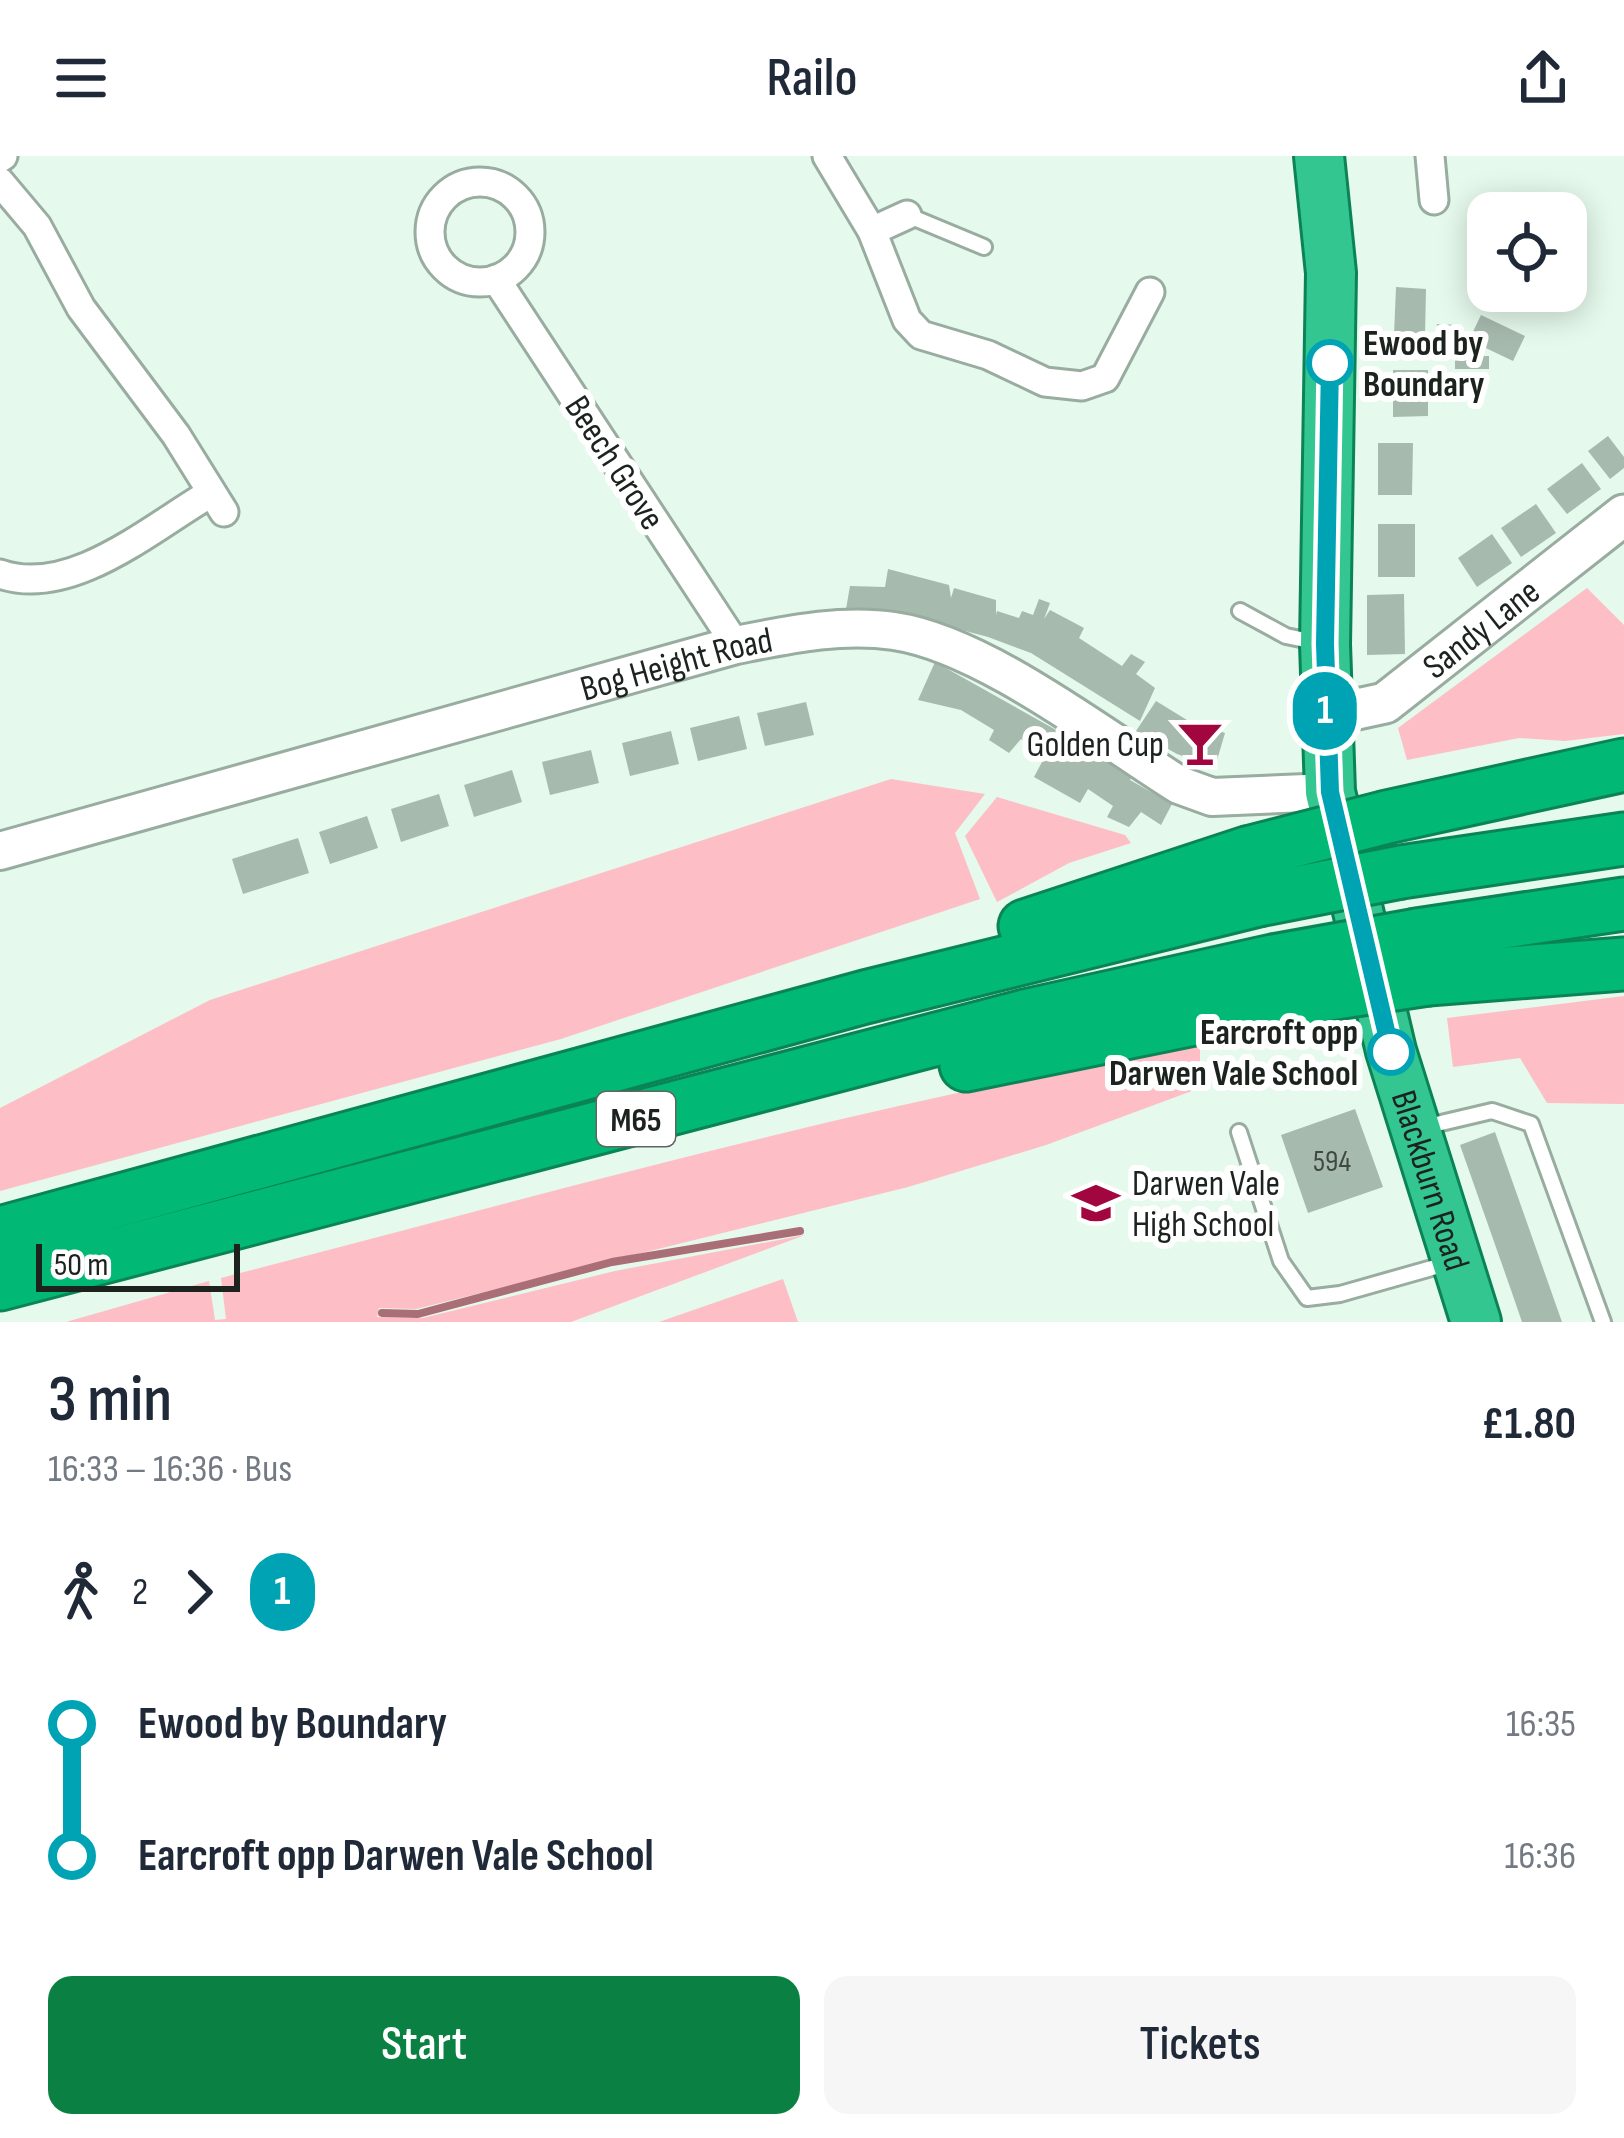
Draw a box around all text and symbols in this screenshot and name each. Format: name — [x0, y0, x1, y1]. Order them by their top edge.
icon: menu — [48, 45, 114, 111]
icon: share — [1510, 45, 1576, 111]
text: Railo — [767, 46, 858, 111]
map controls — [1467, 192, 1587, 312]
button: locate — [1467, 192, 1587, 312]
place label: Ewood by Boundary — [1363, 323, 1484, 407]
marker: Ewood by Boundary — [1308, 341, 1352, 385]
street label: Beech Grove — [555, 388, 673, 538]
street label: Sandy Lane — [1415, 571, 1549, 689]
street label: Bog Height Road — [576, 619, 776, 711]
line badge: 1 — [1286, 672, 1364, 750]
text: 1 — [1317, 685, 1333, 736]
bar icon: Golden Cup — [1175, 718, 1225, 768]
place label: Golden Cup — [1026, 724, 1164, 767]
place label: Earcroft opp Darwen Vale School — [1109, 1012, 1358, 1096]
marker: Earcroft opp Darwen Vale School — [1369, 1030, 1413, 1074]
street label: Blackburn Road — [1381, 1085, 1477, 1276]
road number: M65 — [597, 1092, 675, 1146]
house number: 594 — [1313, 1144, 1351, 1180]
place label: Darwen Vale High School — [1132, 1163, 1280, 1247]
school or university icon: Darwen Vale High School — [1071, 1178, 1121, 1228]
scale bar — [36, 1238, 240, 1291]
text: 50 m — [54, 1245, 108, 1285]
text: 3 min — [48, 1361, 172, 1440]
text: £1.80 — [1481, 1397, 1576, 1452]
text: 16:33 – 16:36 · Bus — [48, 1446, 292, 1493]
icon: walk — [48, 1559, 114, 1625]
icon: forward — [166, 1559, 232, 1625]
text: 1 — [274, 1566, 291, 1617]
text: 2 — [132, 1569, 148, 1616]
text: Ewood by Boundary — [138, 1697, 447, 1752]
text: 16:35 — [1506, 1701, 1576, 1748]
text: Earcroft opp Darwen Vale School — [138, 1829, 654, 1884]
text: 16:36 — [1505, 1833, 1576, 1880]
button: Start — [48, 1976, 800, 2114]
button: Tickets — [824, 1976, 1576, 2114]

